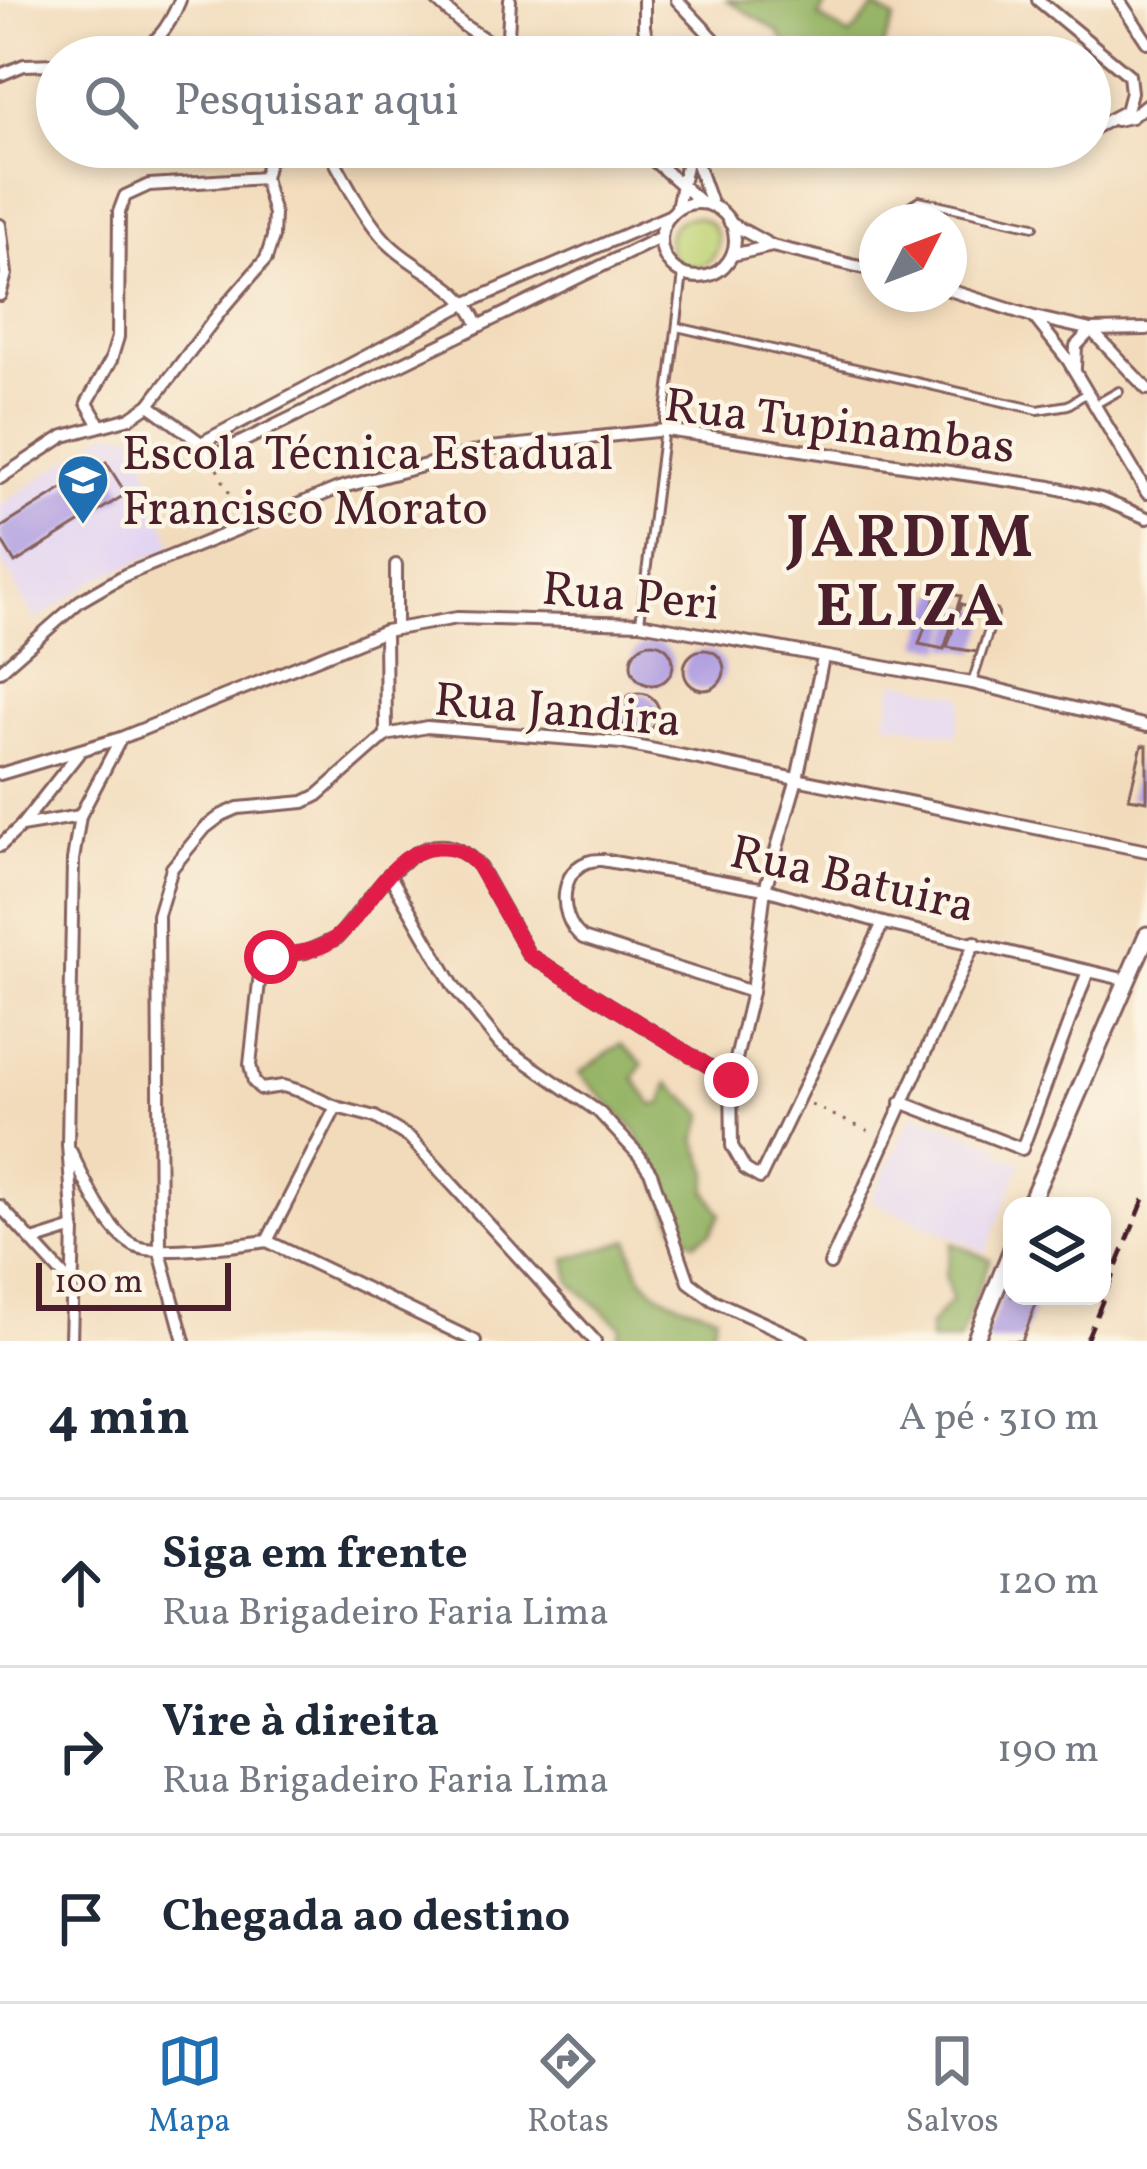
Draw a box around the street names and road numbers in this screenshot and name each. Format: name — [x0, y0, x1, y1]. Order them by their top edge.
street label: Rua Tupinambas — [660, 374, 1018, 483]
street label: Rua Peri — [539, 557, 722, 640]
street label: Rua Jandira — [432, 668, 684, 757]
street label: Rua Batuira — [723, 821, 981, 942]

